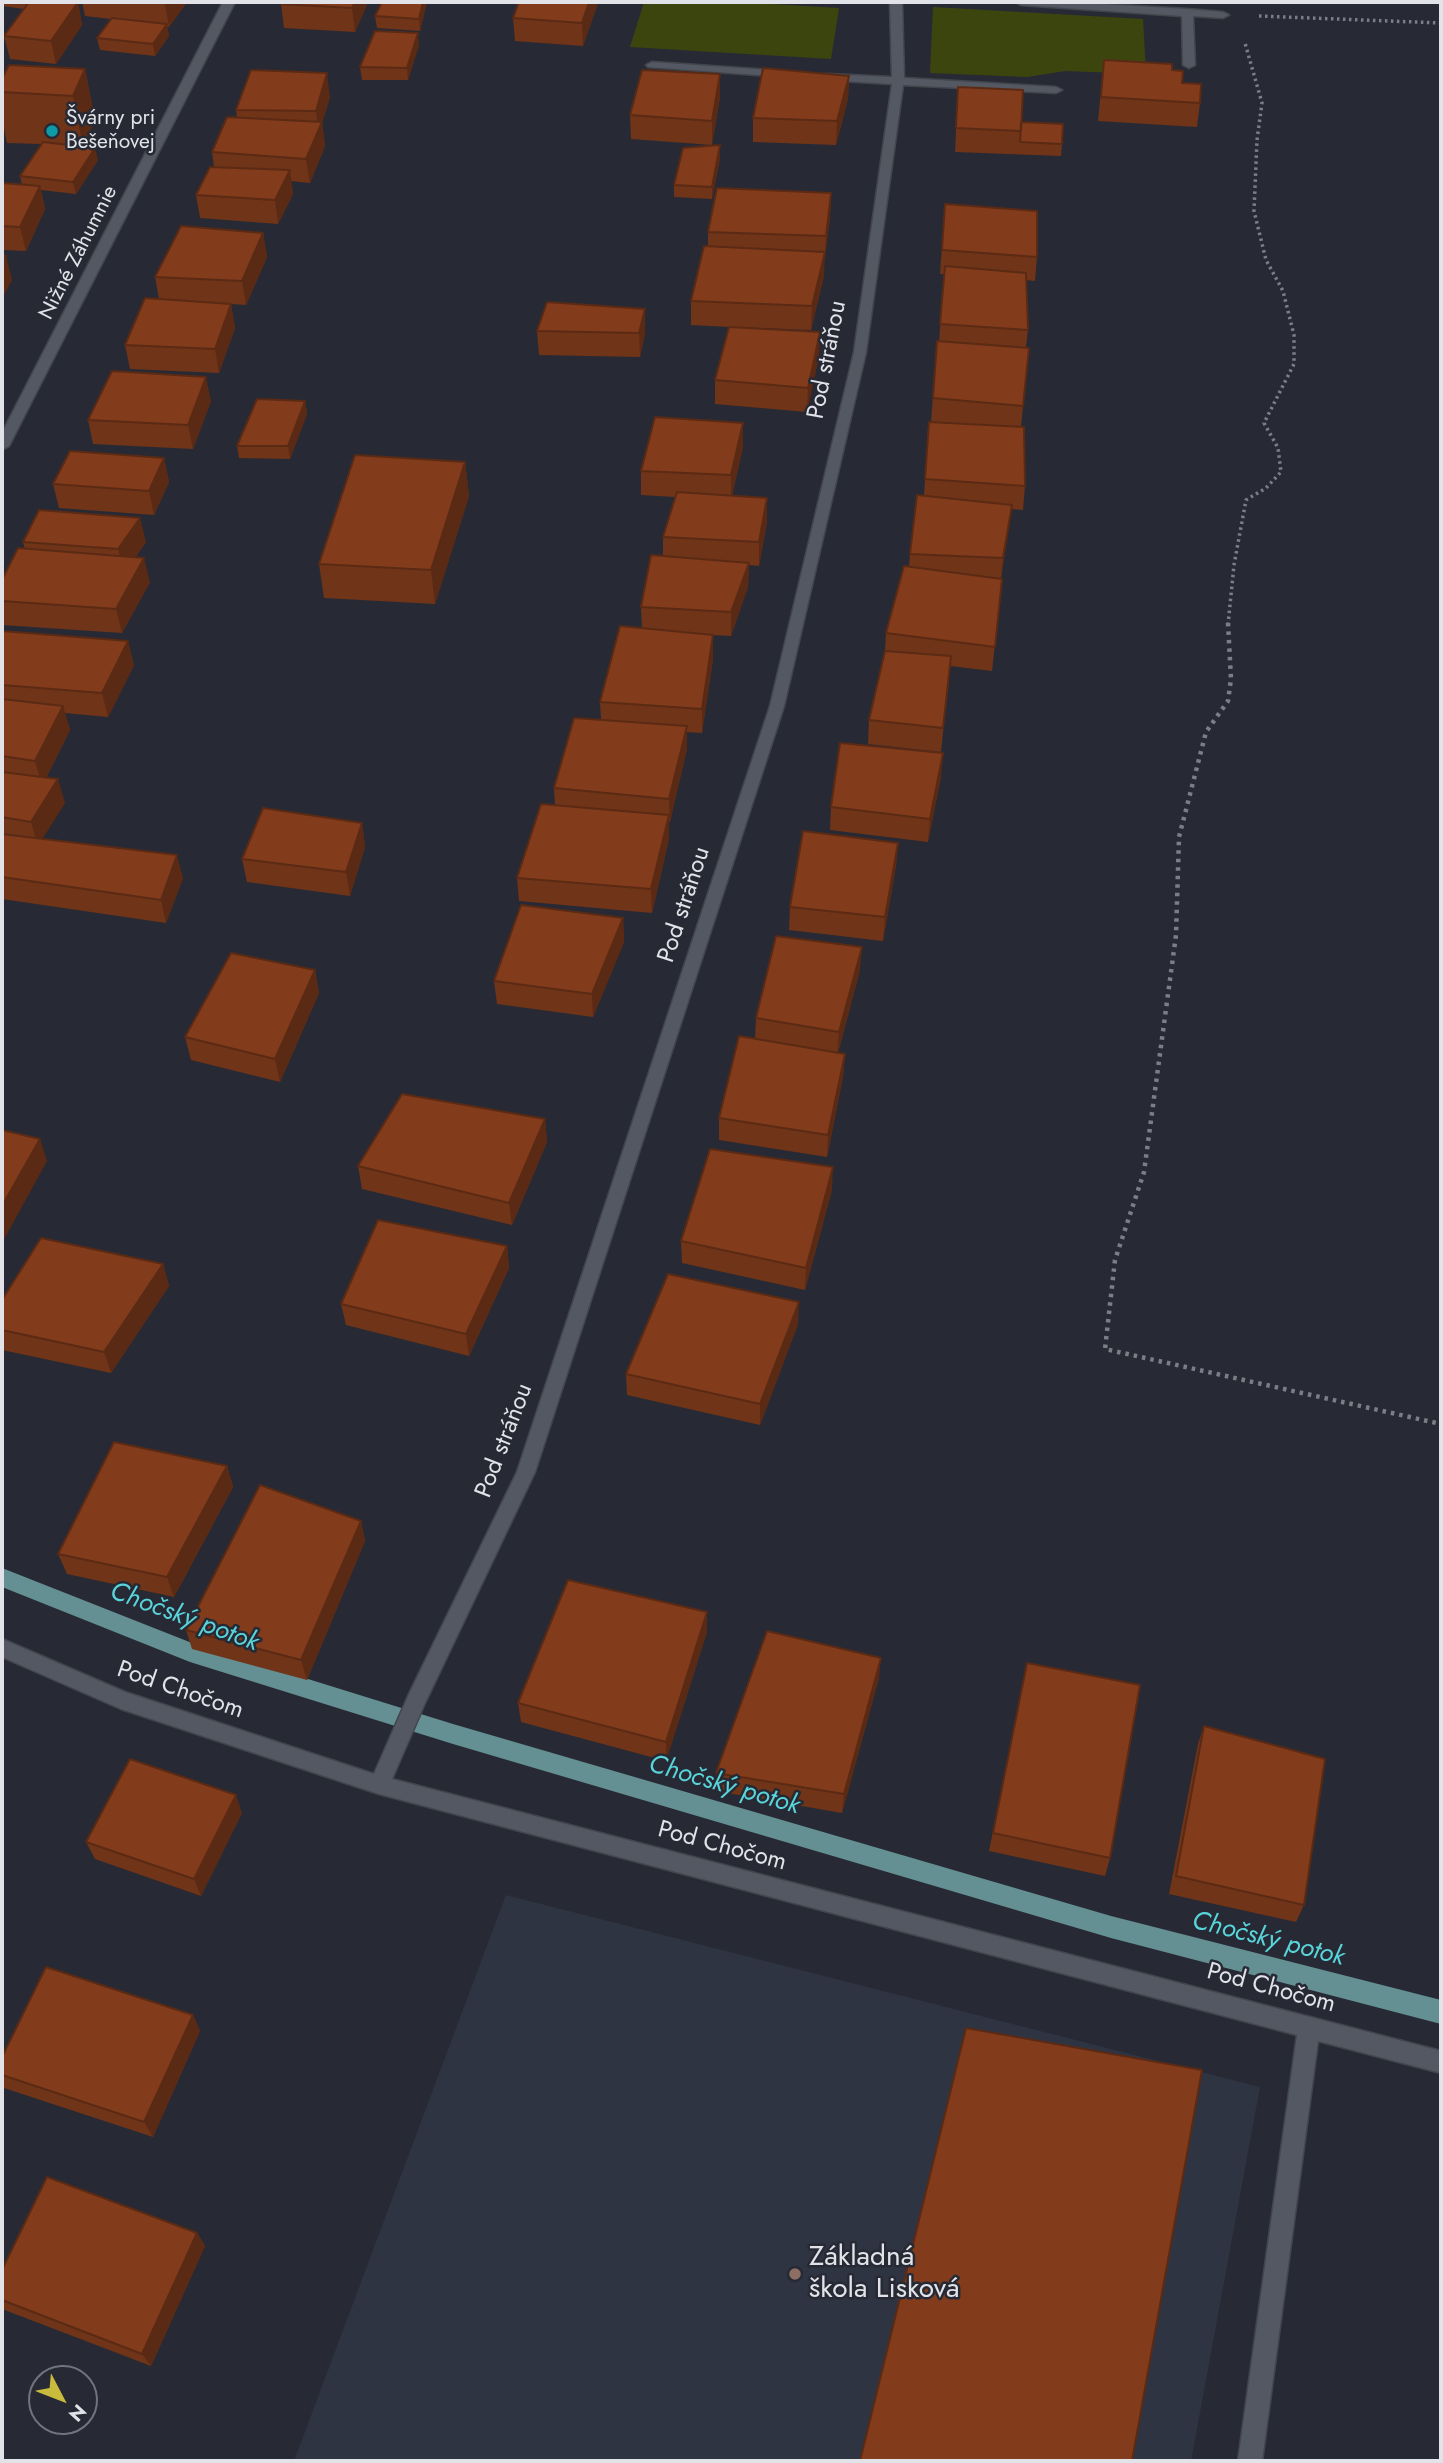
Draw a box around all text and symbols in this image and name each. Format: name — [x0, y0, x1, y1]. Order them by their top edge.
place label: Švárny pri Bešeňovej — [66, 106, 155, 156]
marker: Švárny pri Bešeňovej — [44, 123, 60, 139]
street label: Nižné Záhumnie — [34, 182, 124, 324]
street label: Pod stráňou — [802, 298, 854, 422]
street label: Pod stráňou — [653, 843, 717, 967]
street label: Pod stráňou — [470, 1380, 540, 1502]
water label: Chočský potok — [105, 1577, 263, 1659]
street label: Pod Chočom — [113, 1656, 247, 1726]
water label: Chočský potok — [645, 1749, 803, 1823]
street label: Pod Chočom — [655, 1816, 789, 1878]
water label: Chočský potok — [1189, 1906, 1347, 1974]
street label: Pod Chočom — [1204, 1958, 1338, 2020]
place label: Základná škola Lisková — [809, 2241, 960, 2307]
marker: Základná škola Lisková — [787, 2266, 803, 2282]
north arrow — [28, 2365, 98, 2435]
text: N — [62, 2398, 93, 2428]

